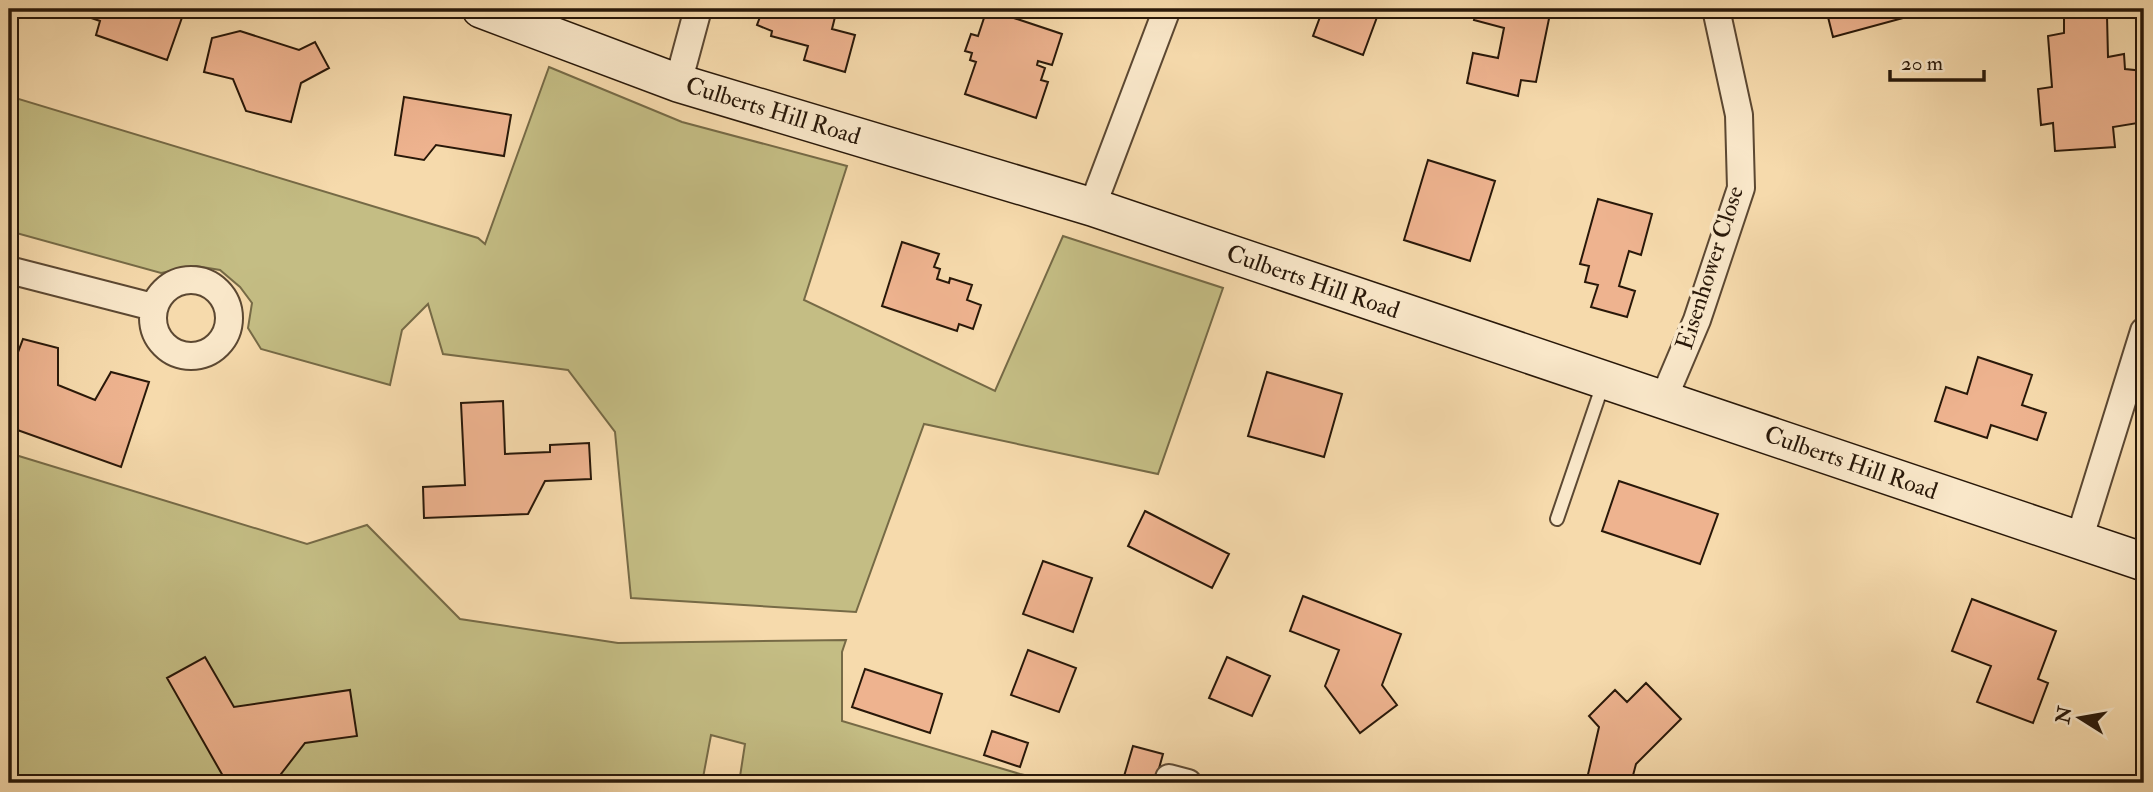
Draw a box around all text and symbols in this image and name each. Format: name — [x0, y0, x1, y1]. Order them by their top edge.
scale bar — [1890, 38, 1985, 82]
text: 20 m — [1901, 50, 1943, 77]
street label: Culberts Hill Road — [682, 70, 864, 152]
street label: Eisenhower Close — [1669, 182, 1751, 354]
street label: Culberts Hill Road — [1222, 238, 1404, 326]
street label: Culberts Hill Road — [1760, 419, 1942, 507]
north arrow — [2044, 684, 2114, 754]
text: N — [2051, 703, 2078, 727]

